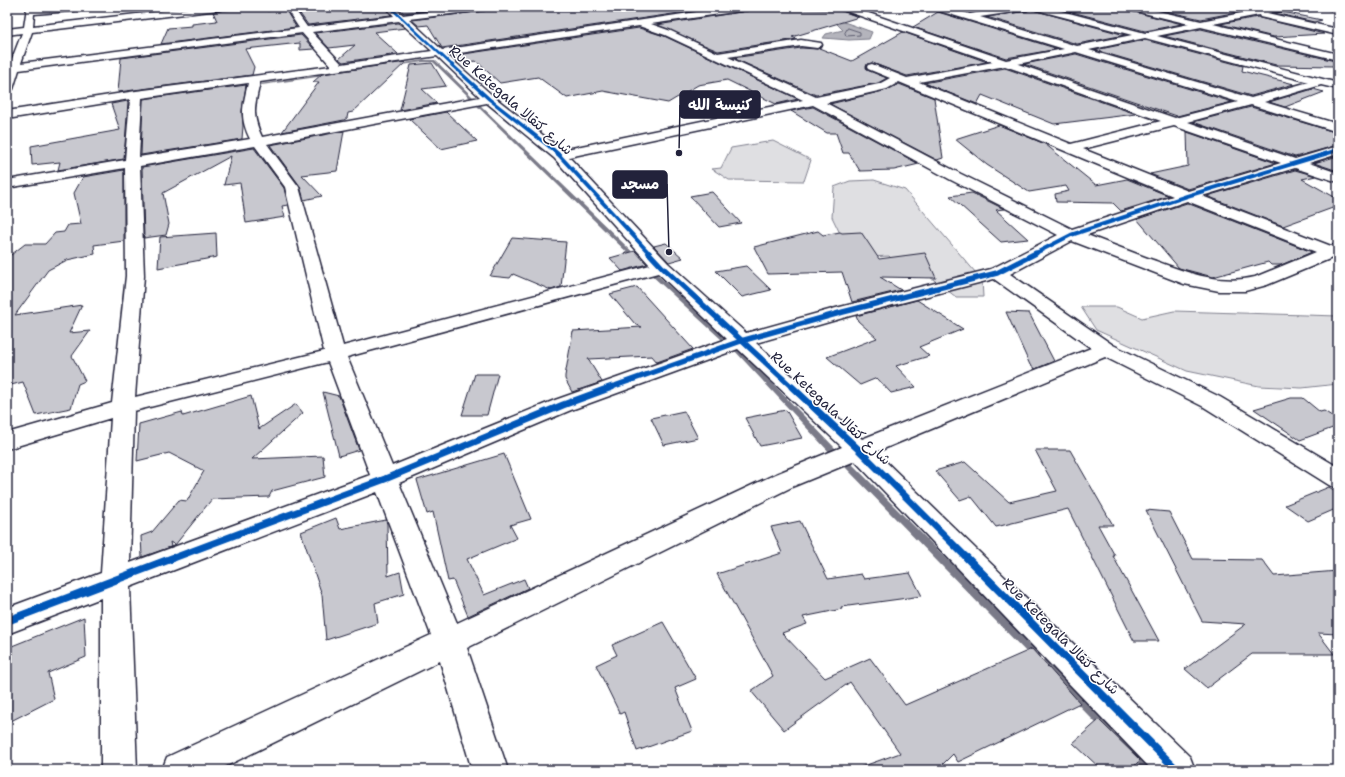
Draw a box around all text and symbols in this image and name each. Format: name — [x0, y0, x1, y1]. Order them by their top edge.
street label: Rue Ketegala شارع كتقالا — [445, 41, 577, 159]
callout: كنيسة الله — [680, 91, 760, 118]
text: كنيسة الله — [688, 95, 752, 115]
callout: مسجد — [613, 171, 667, 198]
text: مسجد — [621, 174, 659, 194]
street label: Rue Ketegala شارع كتقالا — [766, 348, 895, 469]
street label: Rue Ketegala شارع كتقالا — [998, 574, 1123, 699]

